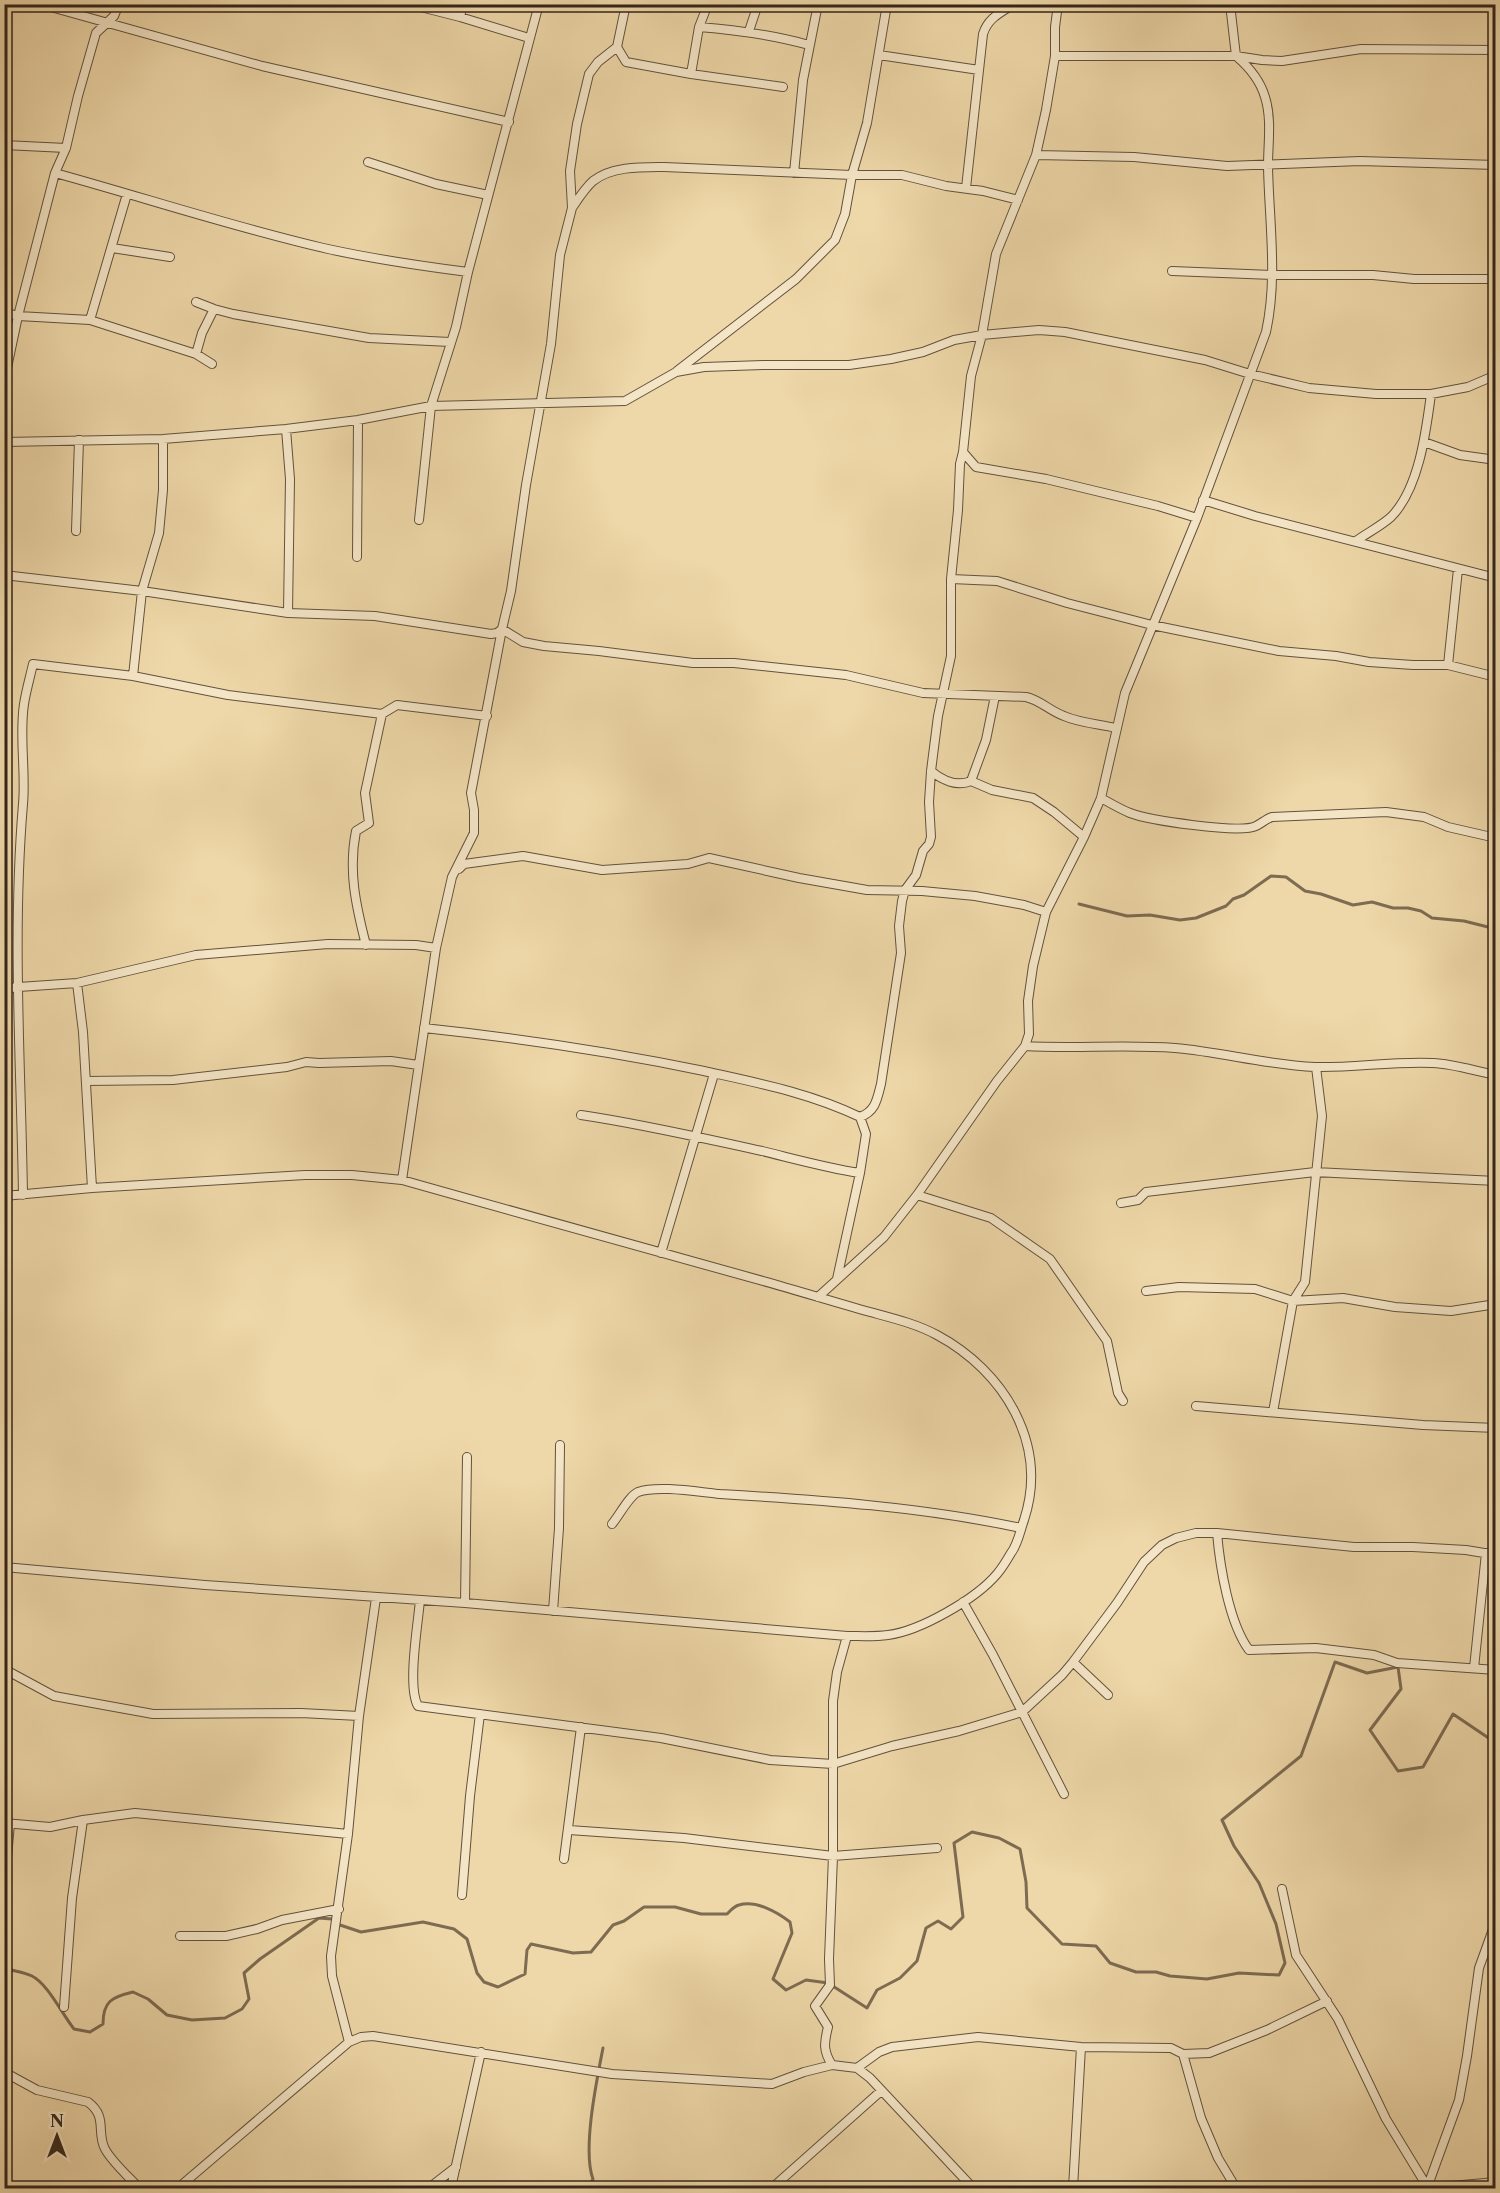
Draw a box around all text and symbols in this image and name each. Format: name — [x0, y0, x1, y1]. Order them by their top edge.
north arrow — [27, 2106, 87, 2166]
text: N — [50, 2111, 64, 2131]

